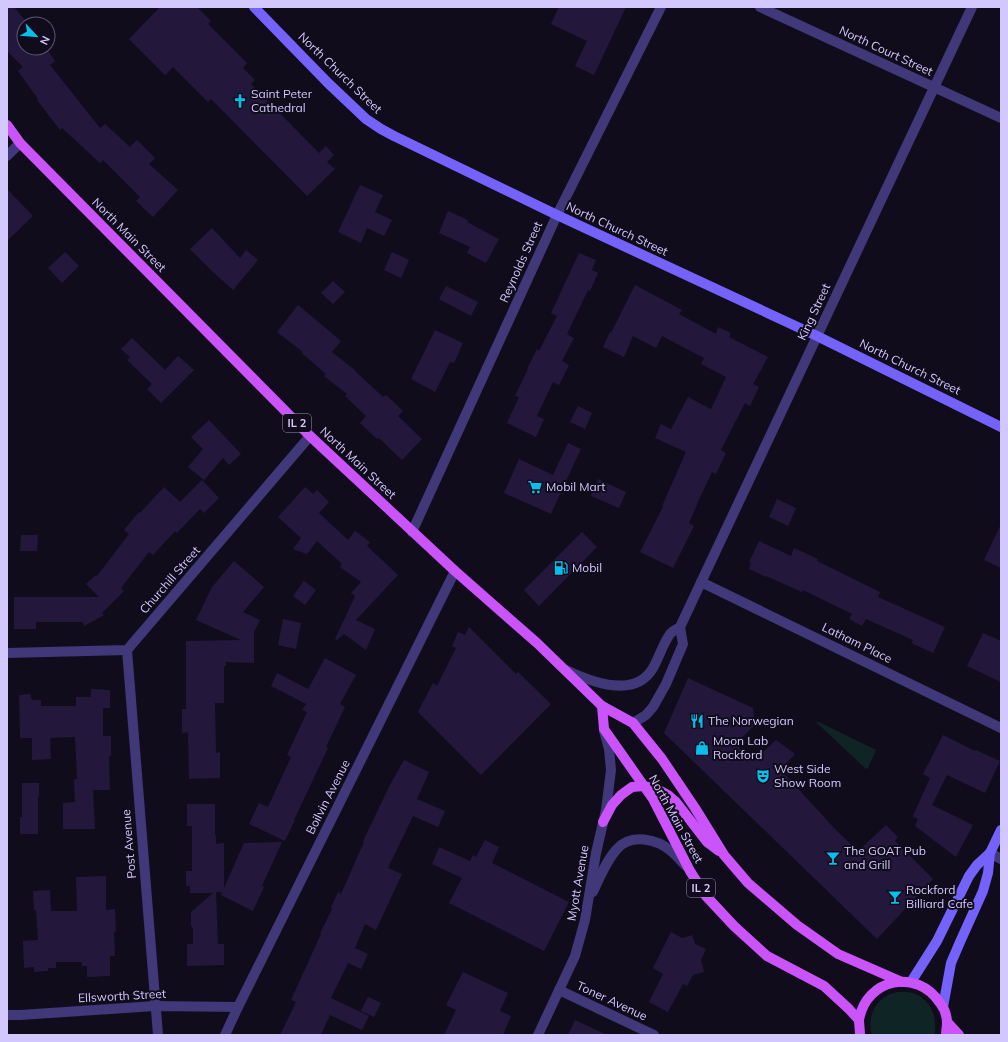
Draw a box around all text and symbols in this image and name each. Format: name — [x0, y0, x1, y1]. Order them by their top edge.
north arrow — [16, 16, 56, 56]
street label: North Court Street — [837, 22, 935, 79]
street label: North Church Street — [295, 29, 385, 116]
text: N — [37, 34, 53, 47]
place label: Saint Peter Cathedral — [251, 86, 313, 115]
church icon: Saint Peter Cathedral — [232, 93, 248, 109]
street label: North Main Street — [89, 194, 170, 275]
street label: North Church Street — [564, 198, 670, 259]
street label: Reynolds Street — [496, 219, 545, 305]
street label: King Street — [794, 281, 833, 343]
street label: North Church Street — [857, 336, 963, 398]
road number: IL 2 — [283, 414, 311, 432]
street label: North Main Street — [317, 424, 399, 502]
supermarket icon: Mobil Mart — [527, 479, 543, 495]
place label: Mobil Mart — [546, 479, 606, 494]
street label: Churchill Street — [136, 543, 203, 616]
fuel station icon: Mobil — [553, 560, 569, 576]
place label: Mobil — [572, 560, 602, 575]
street label: Latham Place — [820, 619, 895, 666]
restaurant icon: The Norwegian — [689, 713, 705, 729]
place label: The Norwegian — [708, 713, 794, 728]
place label: Moon Lab Rockford — [713, 733, 768, 762]
shop icon: Moon Lab Rockford — [694, 740, 710, 756]
street label: Boilvin Avenue — [302, 757, 353, 837]
place label: West Side Show Room — [774, 761, 841, 790]
theatre icon: West Side Show Room — [755, 768, 771, 784]
street label: North Main Street — [646, 772, 707, 865]
street label: Post Avenue — [118, 809, 139, 879]
place label: The GOAT Pub and Grill — [844, 843, 926, 872]
street label: Myott Avenue — [563, 844, 592, 922]
bar icon: The GOAT Pub and Grill — [825, 850, 841, 866]
road number: IL 2 — [687, 879, 715, 897]
place label: Rockford Billiard Cafe — [906, 882, 973, 911]
bar icon: Rockford Billiard Cafe — [887, 889, 903, 905]
street label: Toner Avenue — [575, 978, 650, 1023]
street label: Ellsworth Street — [78, 986, 166, 1005]

